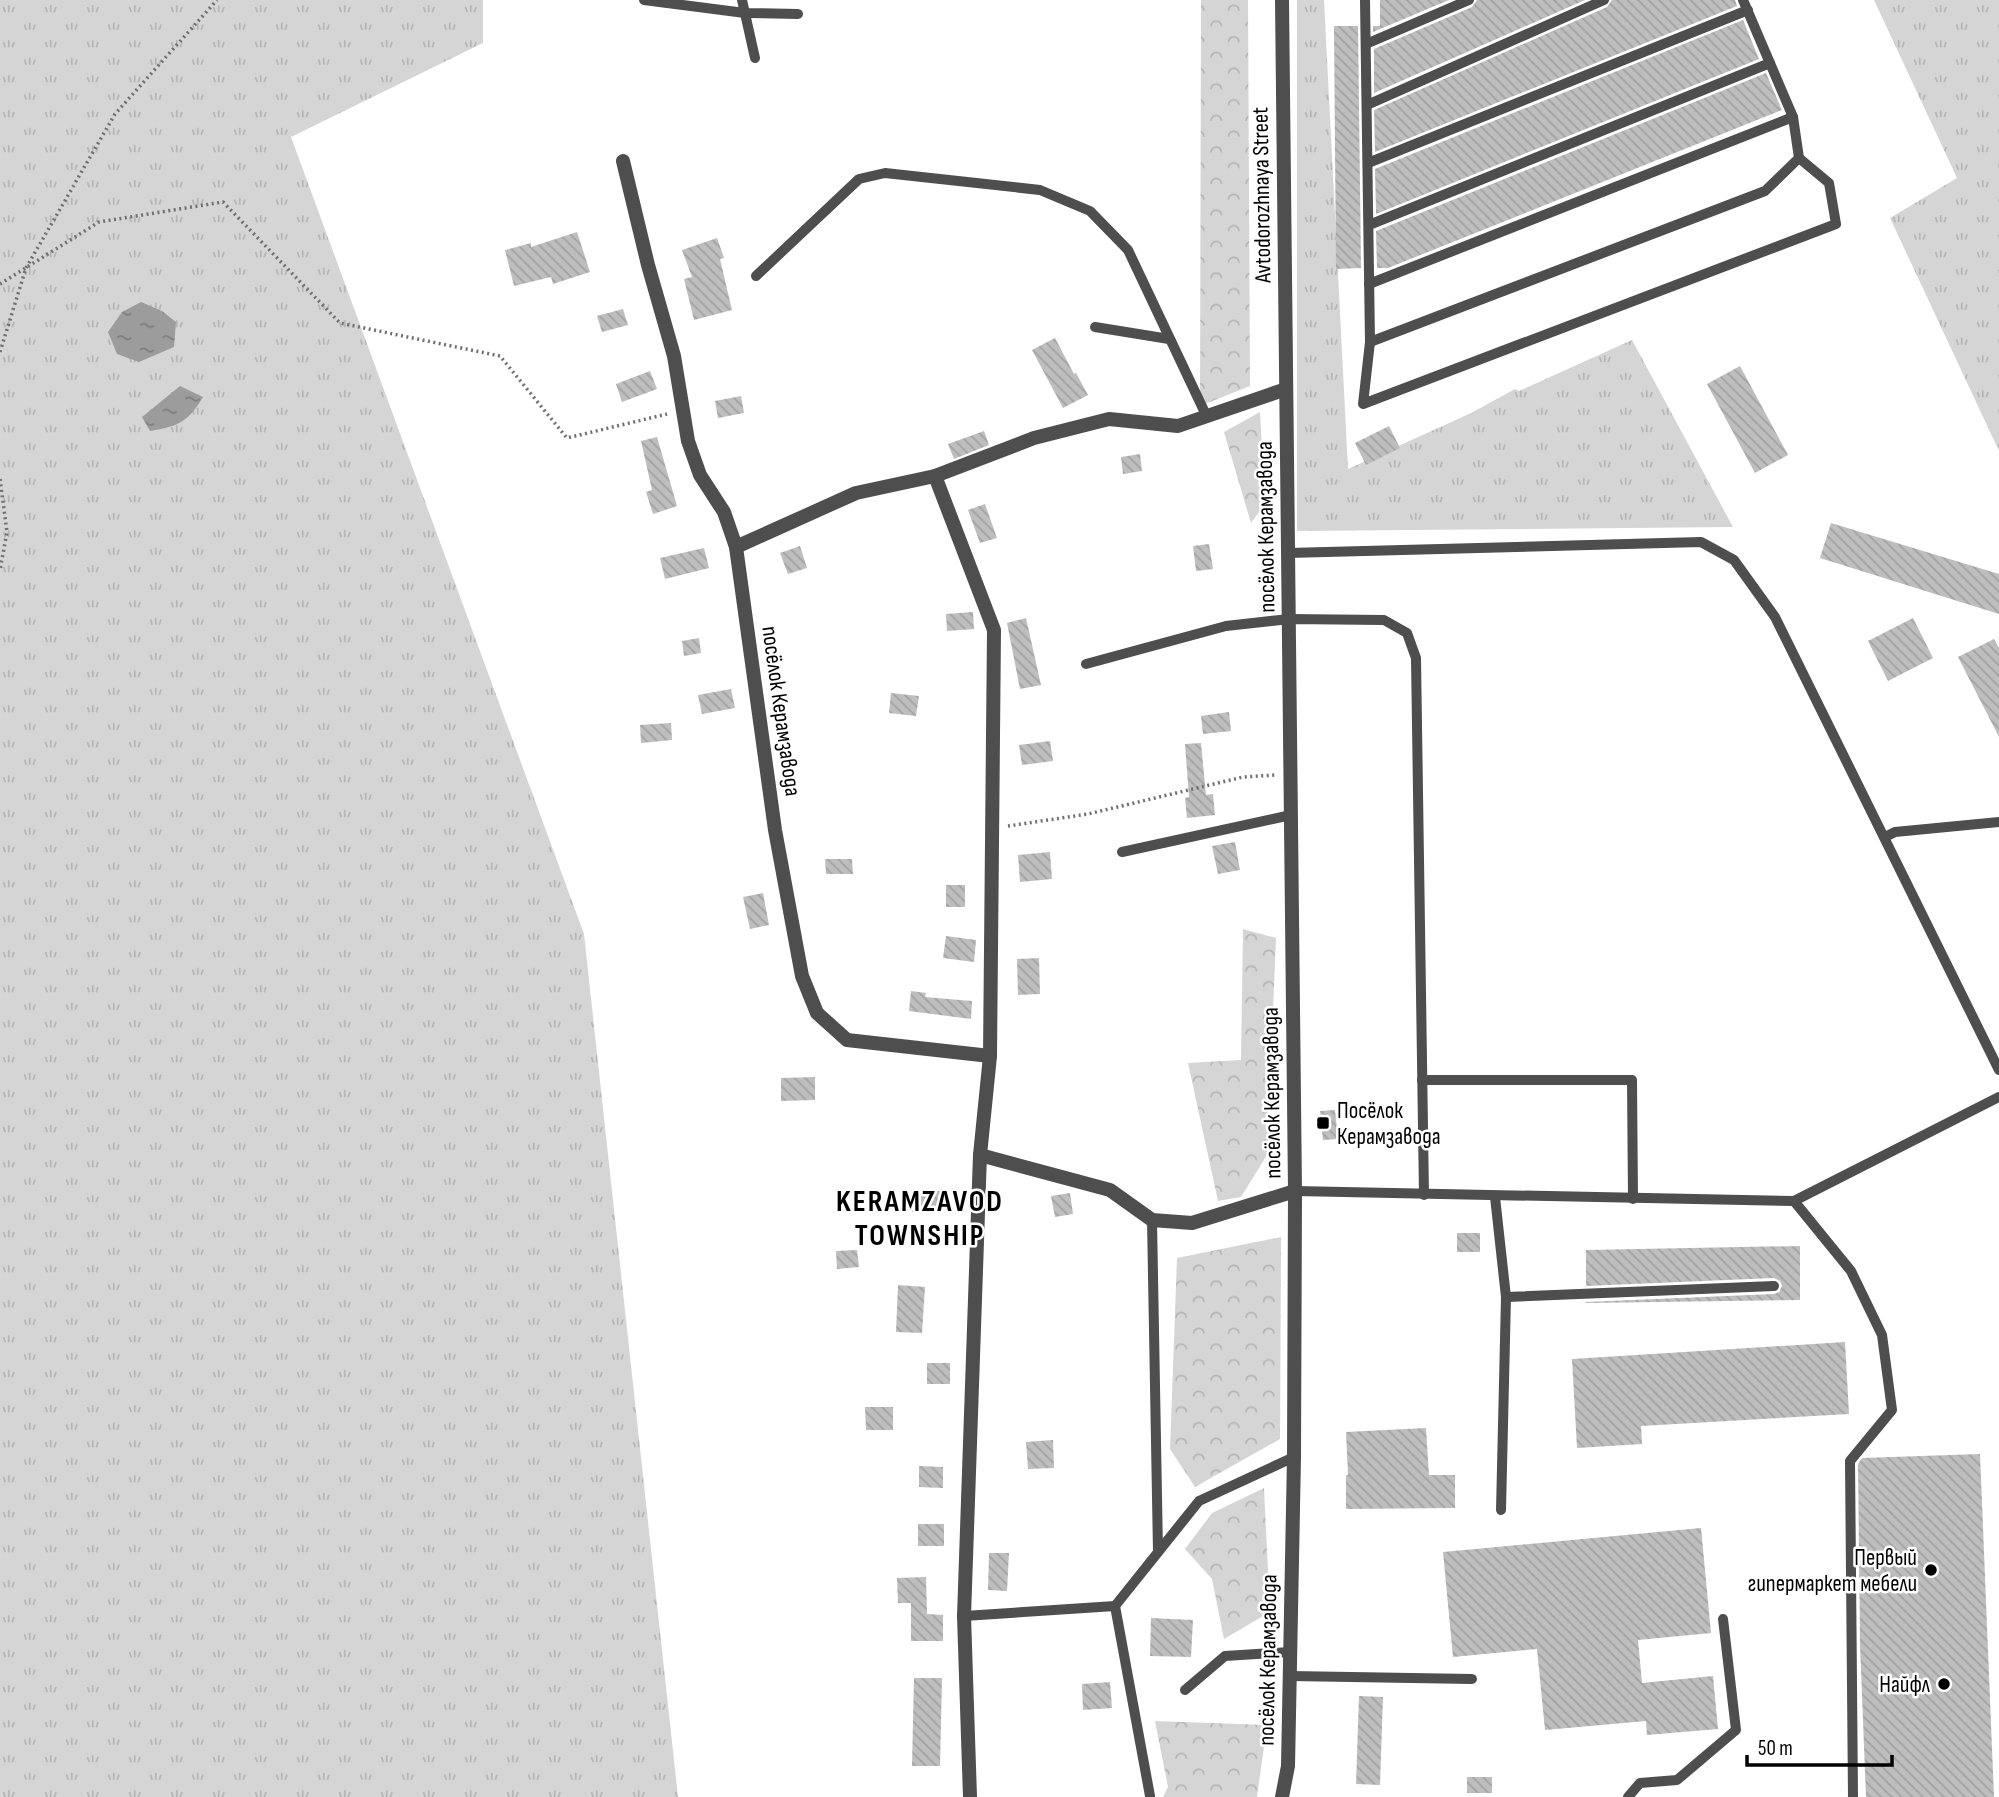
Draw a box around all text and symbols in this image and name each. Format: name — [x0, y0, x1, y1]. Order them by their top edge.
street label: Avtodorozhnaya Street — [1246, 107, 1278, 284]
street label: посёлок Керамзавода — [1251, 441, 1281, 613]
street label: посёлок Керамзавода — [755, 624, 807, 798]
street label: посёлок Керамзавода — [1257, 1007, 1287, 1179]
place label: Посёлок Керамзавода — [1337, 1097, 1441, 1151]
marker: Посёлок Керамзавода — [1315, 1115, 1331, 1131]
district label: KERAMZAVOD TOWNSHIP — [836, 1184, 1004, 1254]
place label: Первый гипермаркет мебели — [1748, 1544, 1917, 1598]
marker: Первый гипермаркет мебели — [1923, 1562, 1939, 1578]
street label: посёлок Керамзавода — [1253, 1574, 1283, 1746]
place label: Найфл — [1879, 1671, 1931, 1699]
marker: Найфл — [1936, 1676, 1952, 1692]
scale bar — [1747, 1724, 1892, 1768]
text: 50 m — [1758, 1736, 1793, 1761]

